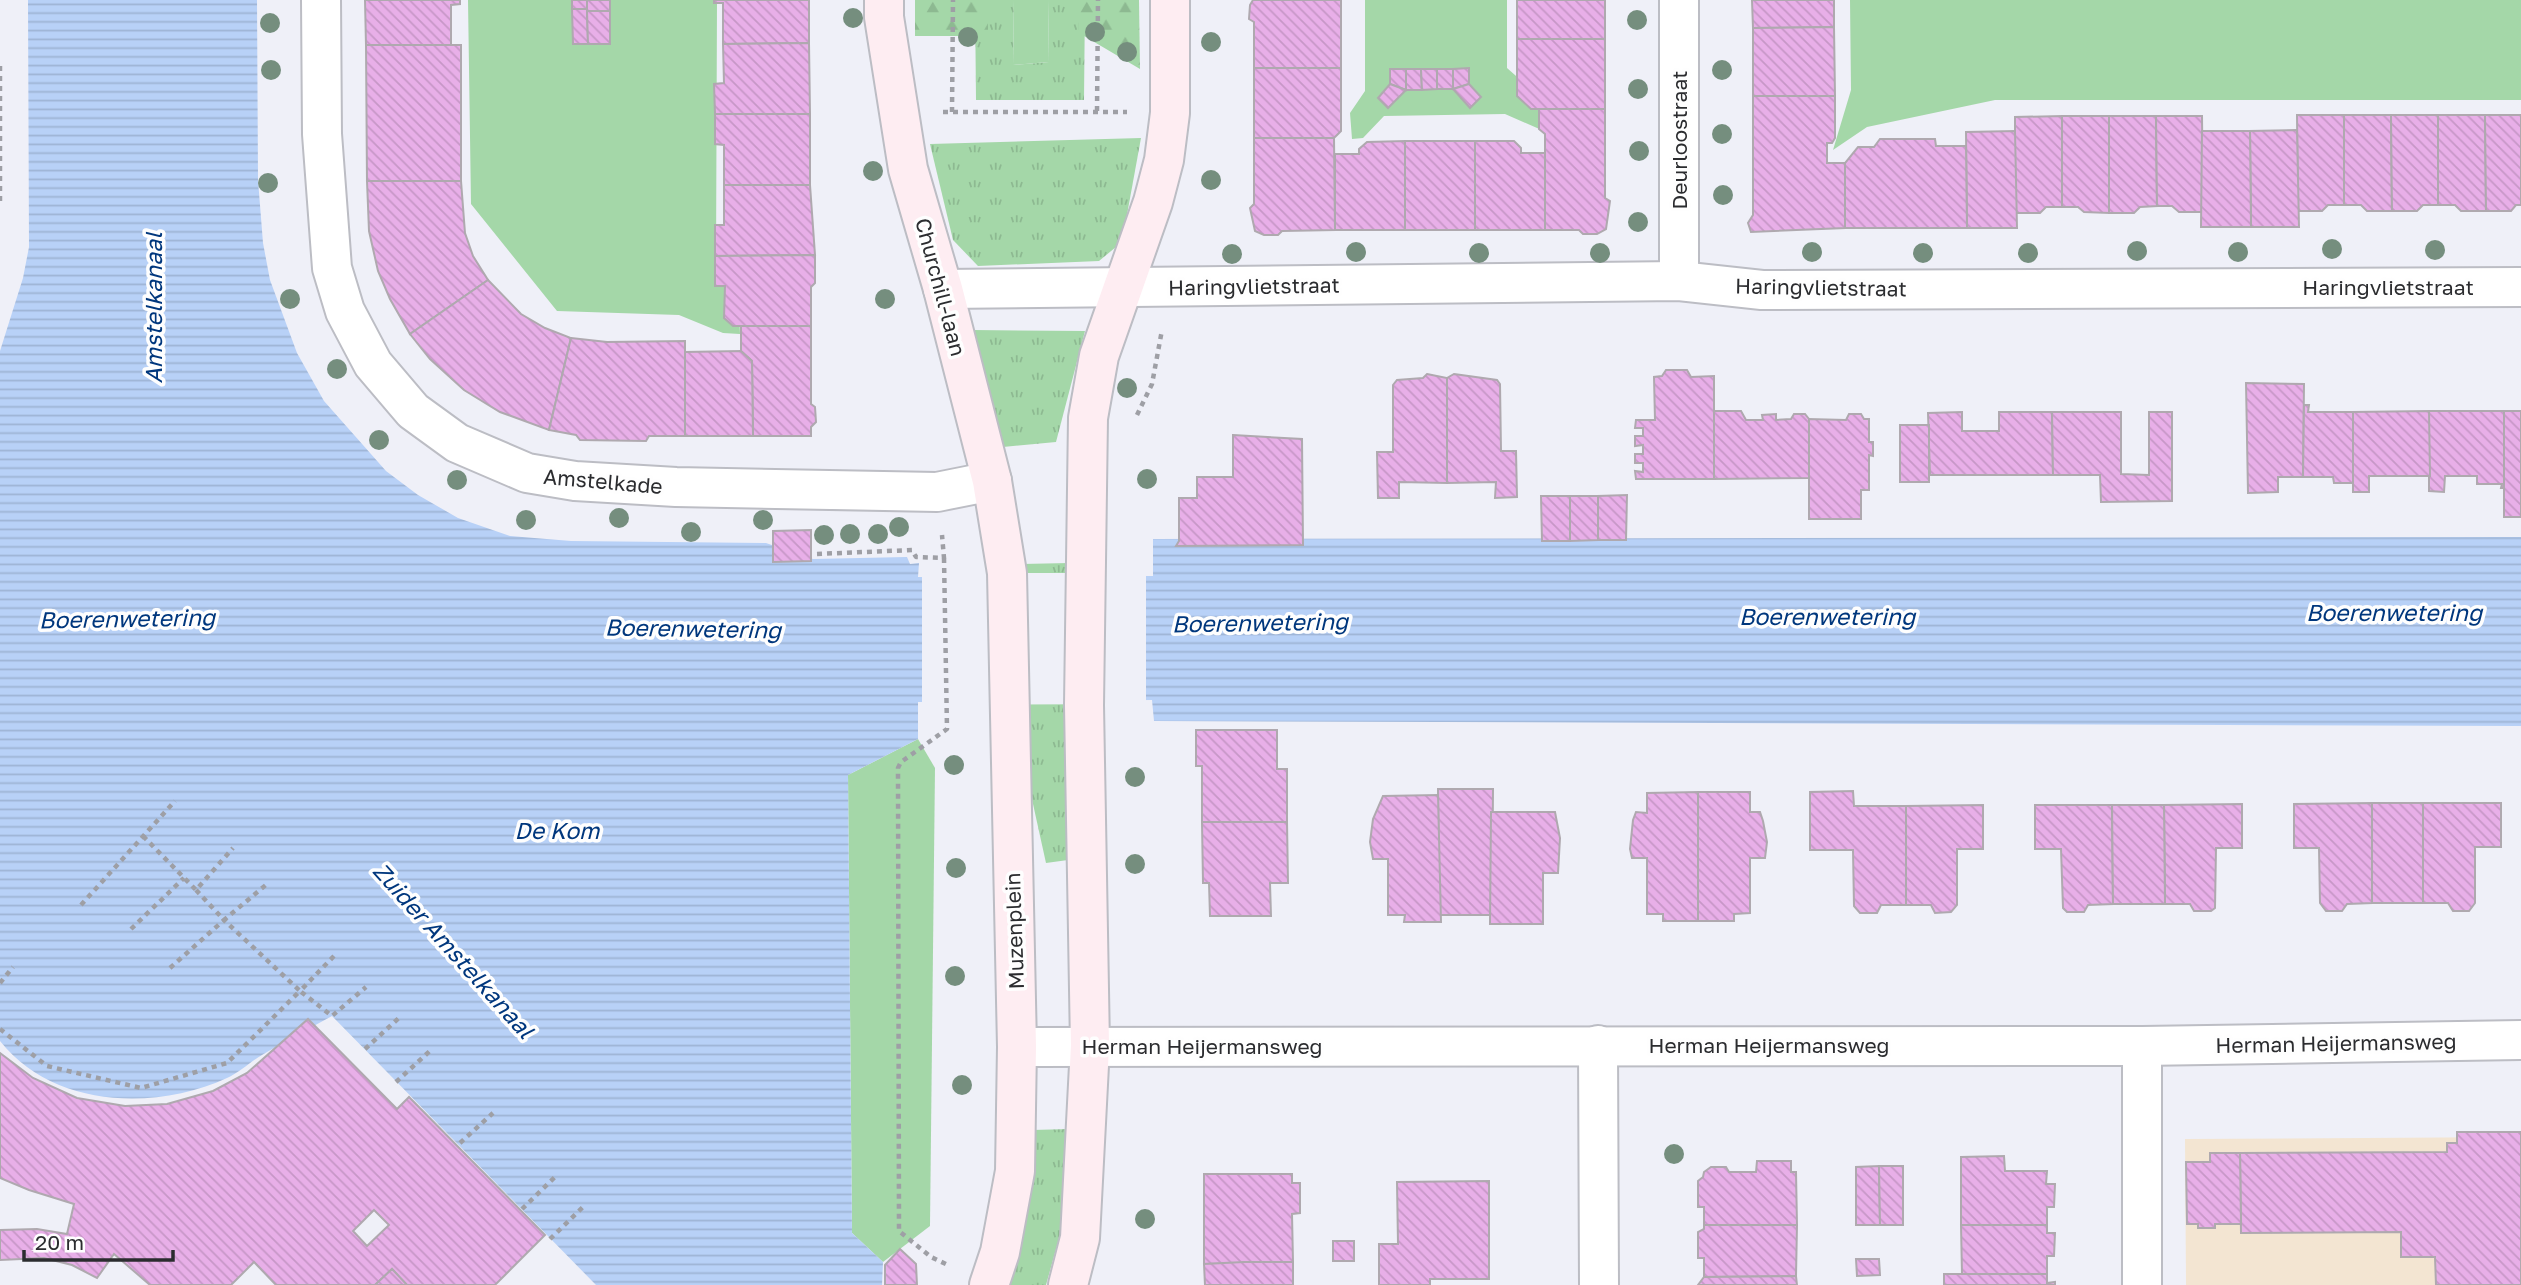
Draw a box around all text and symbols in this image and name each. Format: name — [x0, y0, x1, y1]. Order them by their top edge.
street label: Deurloostraat — [1666, 71, 1692, 209]
street label: Churchill-laan — [910, 215, 972, 359]
water label: Amstelkanaal — [139, 231, 167, 384]
street label: Haringvlietstraat — [1168, 272, 1340, 300]
street label: Haringvlietstraat — [1735, 273, 1907, 301]
street label: Haringvlietstraat — [2302, 274, 2474, 300]
street label: Amstelkade — [542, 463, 664, 499]
water label: Boerenwetering — [2306, 598, 2484, 626]
water label: Boerenwetering — [39, 602, 217, 634]
water label: Boerenwetering — [1739, 602, 1917, 630]
water label: Boerenwetering — [1172, 606, 1350, 638]
water label: Boerenwetering — [605, 612, 783, 644]
water label: De Kom — [515, 816, 601, 844]
water label: Zuider Amstelkanaal — [368, 856, 541, 1045]
street label: Muzenplein — [999, 872, 1029, 990]
street label: Herman Heijermansweg — [2215, 1028, 2457, 1058]
street label: Herman Heijermansweg — [1648, 1032, 1890, 1058]
street label: Herman Heijermansweg — [1081, 1033, 1323, 1059]
scale bar — [24, 1218, 173, 1262]
text: 20 m — [35, 1229, 84, 1255]

